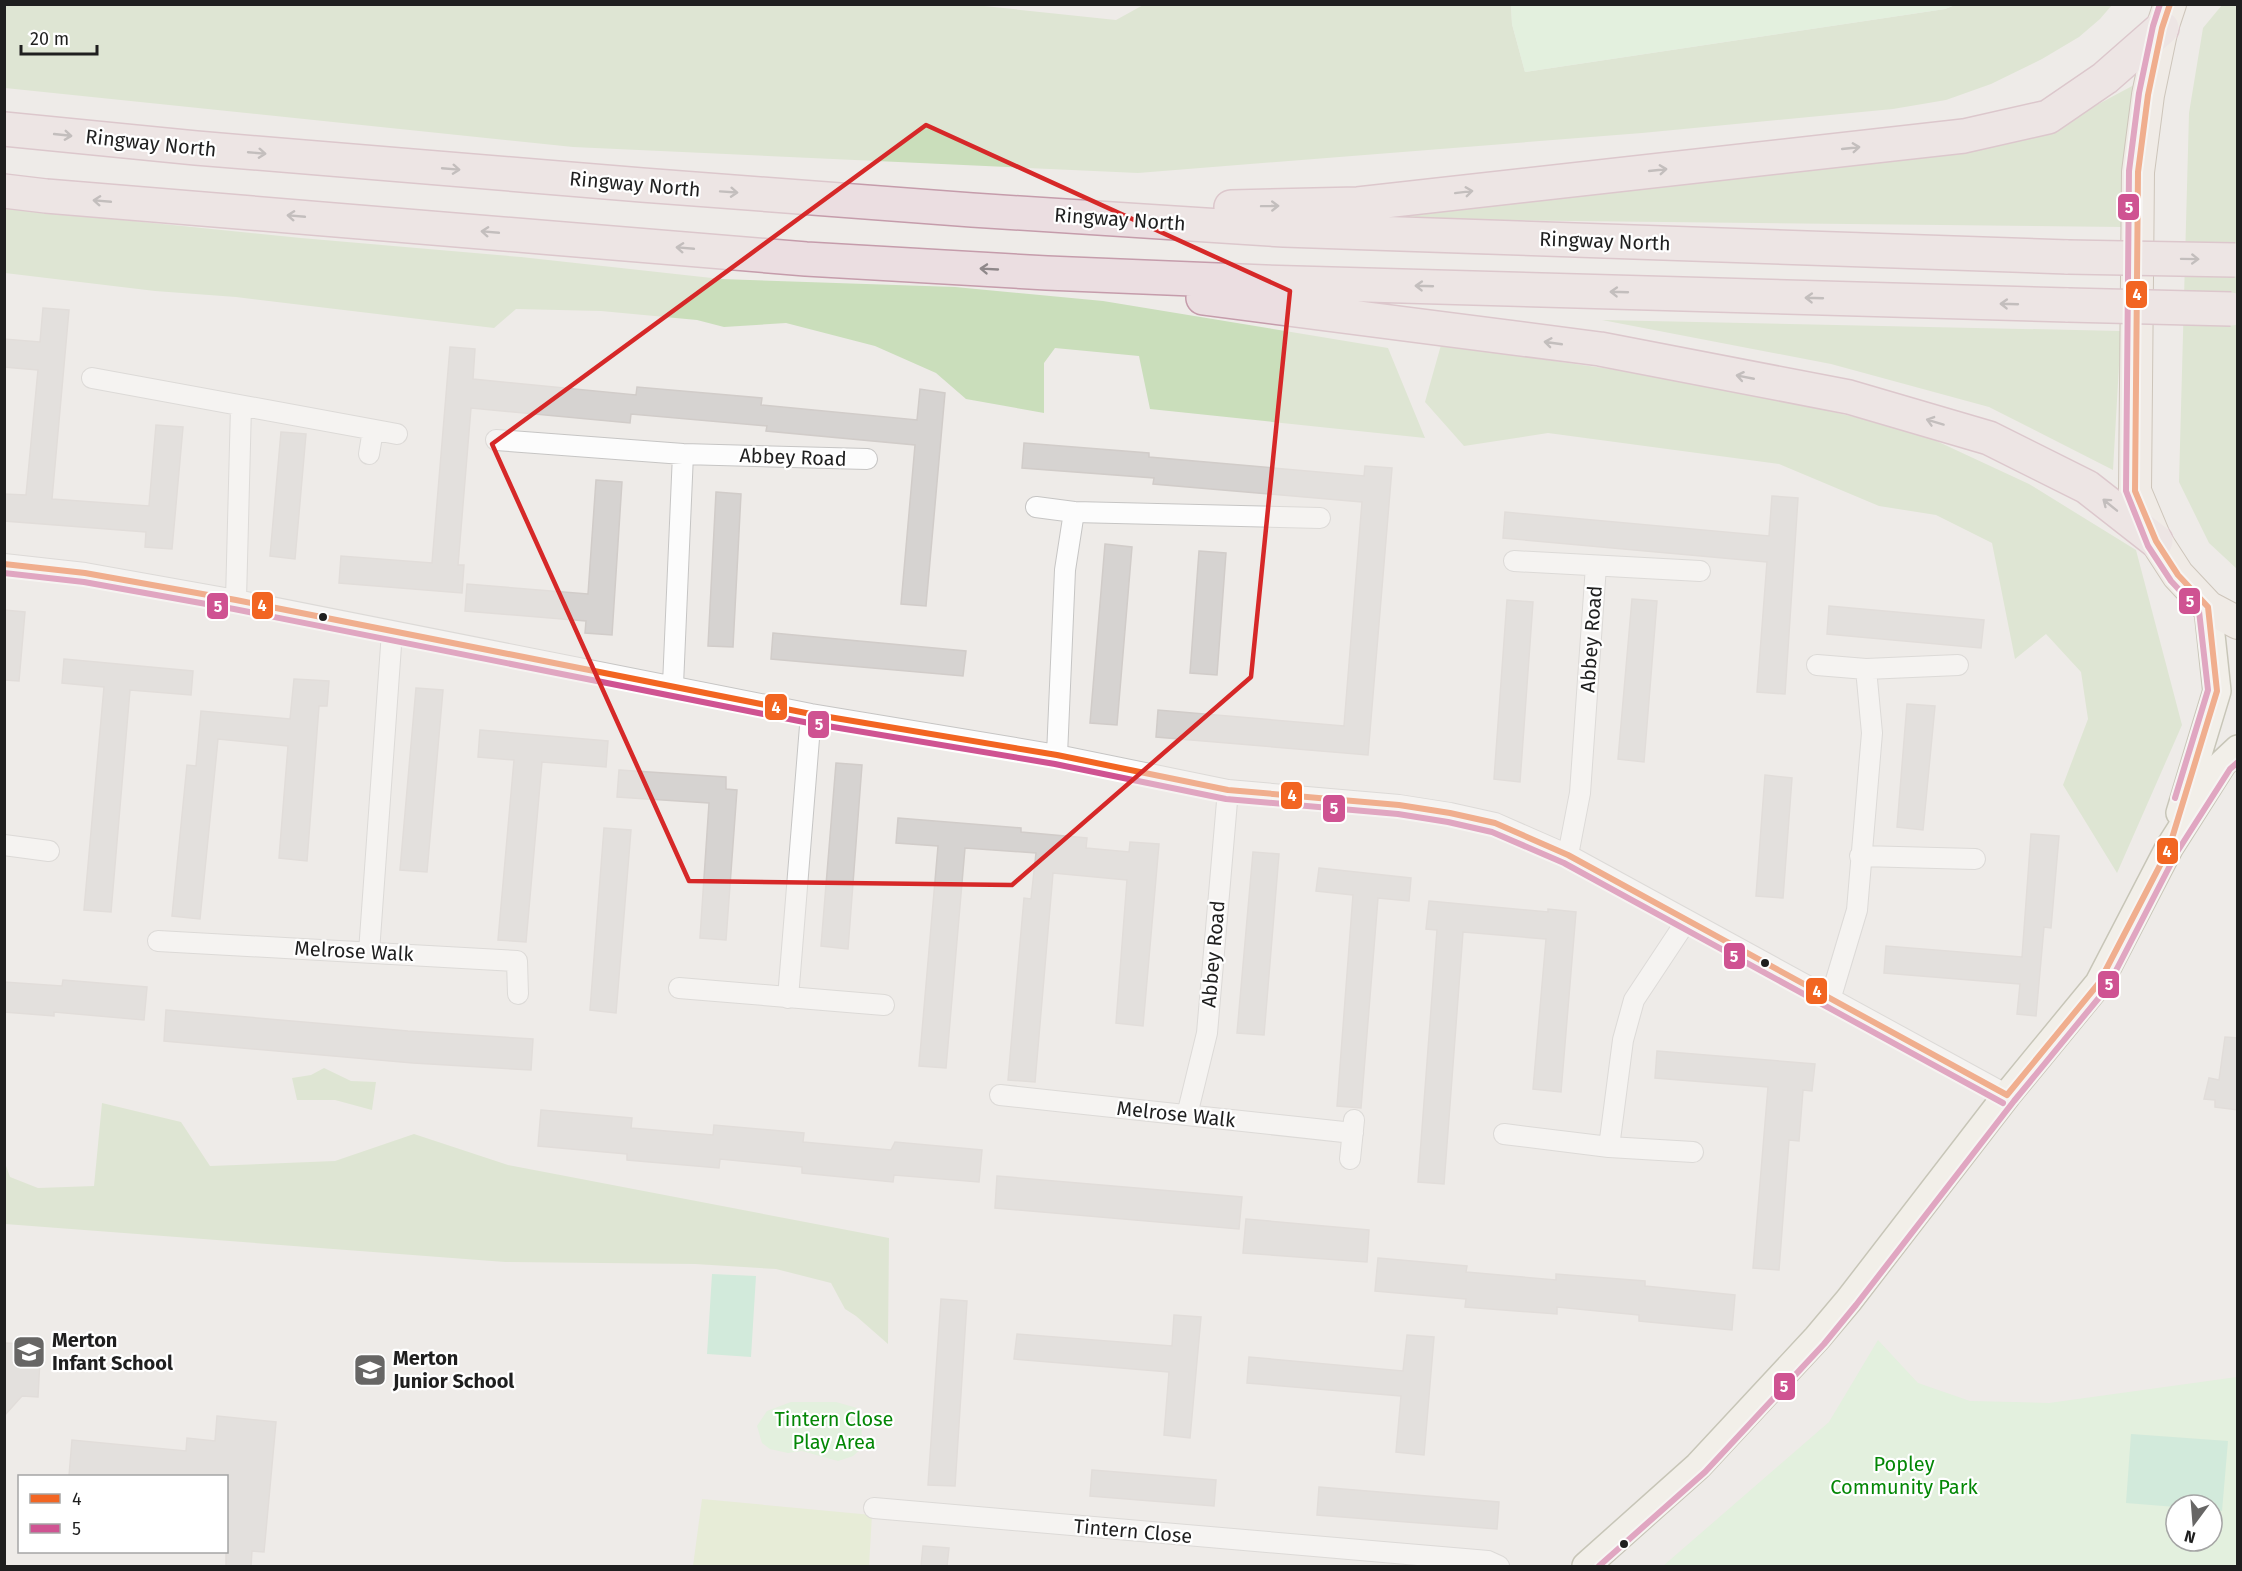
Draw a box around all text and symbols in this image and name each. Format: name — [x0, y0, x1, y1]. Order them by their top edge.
scale bar — [21, 18, 98, 56]
text: 20 m — [30, 28, 69, 50]
street label: Ringway North — [84, 124, 218, 162]
one-way arrow — [52, 130, 72, 141]
one-way arrow — [1841, 142, 1861, 153]
one-way arrow — [246, 148, 266, 159]
one-way arrow — [441, 164, 461, 175]
one-way arrow — [1647, 164, 1667, 175]
street label: Ringway North — [568, 166, 702, 202]
one-way arrow — [719, 186, 739, 197]
one-way arrow — [1453, 186, 1473, 197]
line badge: 5 — [2117, 193, 2140, 221]
one-way arrow — [92, 195, 112, 206]
text: 5 — [2125, 198, 2134, 217]
one-way arrow — [1259, 200, 1279, 212]
street label: Ringway North — [1053, 202, 1187, 236]
one-way arrow — [287, 210, 306, 221]
one-way arrow — [481, 226, 501, 237]
street label: Ringway North — [1539, 227, 1671, 255]
one-way arrow — [675, 242, 695, 253]
one-way arrow — [2179, 253, 2199, 265]
one-way arrow — [979, 264, 999, 275]
line badge: 4 — [2125, 280, 2148, 309]
one-way arrow — [1415, 281, 1435, 292]
text: 4 — [2132, 285, 2142, 304]
one-way arrow — [1610, 286, 1630, 298]
one-way arrow — [1805, 292, 1825, 304]
one-way arrow — [2000, 298, 2020, 309]
one-way arrow — [1544, 337, 1564, 348]
one-way arrow — [1736, 371, 1755, 382]
one-way arrow — [1926, 416, 1945, 427]
street label: Abbey Road — [739, 443, 847, 471]
one-way arrow — [2102, 498, 2118, 511]
street label: Abbey Road — [1575, 585, 1607, 693]
line badge: 5 — [2178, 587, 2201, 615]
line badge: 4 — [251, 591, 274, 620]
line badge: 5 — [206, 592, 229, 620]
text: 5 — [2186, 592, 2195, 611]
text: 4 — [257, 596, 267, 615]
text: 5 — [214, 597, 223, 616]
unlabelled marker — [317, 611, 329, 623]
line badge: 4 — [764, 693, 788, 721]
text: 4 — [771, 698, 781, 717]
line badge: 5 — [807, 710, 830, 739]
text: 5 — [815, 715, 824, 734]
line badge: 4 — [1280, 781, 1303, 810]
text: 4 — [1287, 786, 1297, 805]
line badge: 5 — [1322, 794, 1346, 823]
text: 5 — [1330, 799, 1339, 818]
line badge: 4 — [2156, 837, 2179, 865]
text: 4 — [2162, 842, 2172, 861]
street label: Abbey Road — [1196, 900, 1230, 1008]
street label: Melrose Walk — [294, 936, 415, 966]
line badge: 5 — [1723, 942, 1746, 970]
text: 5 — [1730, 947, 1739, 966]
unlabelled marker — [1759, 957, 1771, 969]
line badge: 5 — [2097, 970, 2120, 999]
text: 5 — [2105, 975, 2114, 994]
line badge: 4 — [1805, 977, 1828, 1005]
text: 4 — [1812, 982, 1822, 1001]
street label: Melrose Walk — [1115, 1096, 1237, 1132]
place label: Merton Infant School — [52, 1328, 173, 1375]
school or university icon: Merton Infant School — [11, 1334, 47, 1370]
place label: Merton Junior School — [392, 1346, 514, 1393]
school or university icon: Merton Junior School — [352, 1352, 388, 1388]
line badge: 5 — [1773, 1372, 1796, 1401]
text: 5 — [1780, 1377, 1789, 1396]
park label: Tintern Close Play Area — [775, 1407, 893, 1454]
park label: Popley Community Park — [1830, 1452, 1978, 1499]
legend — [18, 1475, 228, 1553]
text: 4 — [72, 1488, 82, 1510]
north arrow — [2164, 1493, 2224, 1553]
street label: Tintern Close — [1073, 1514, 1193, 1548]
text: 5 — [72, 1518, 81, 1540]
text: N — [2182, 1526, 2198, 1548]
unlabelled marker — [1618, 1538, 1630, 1550]

